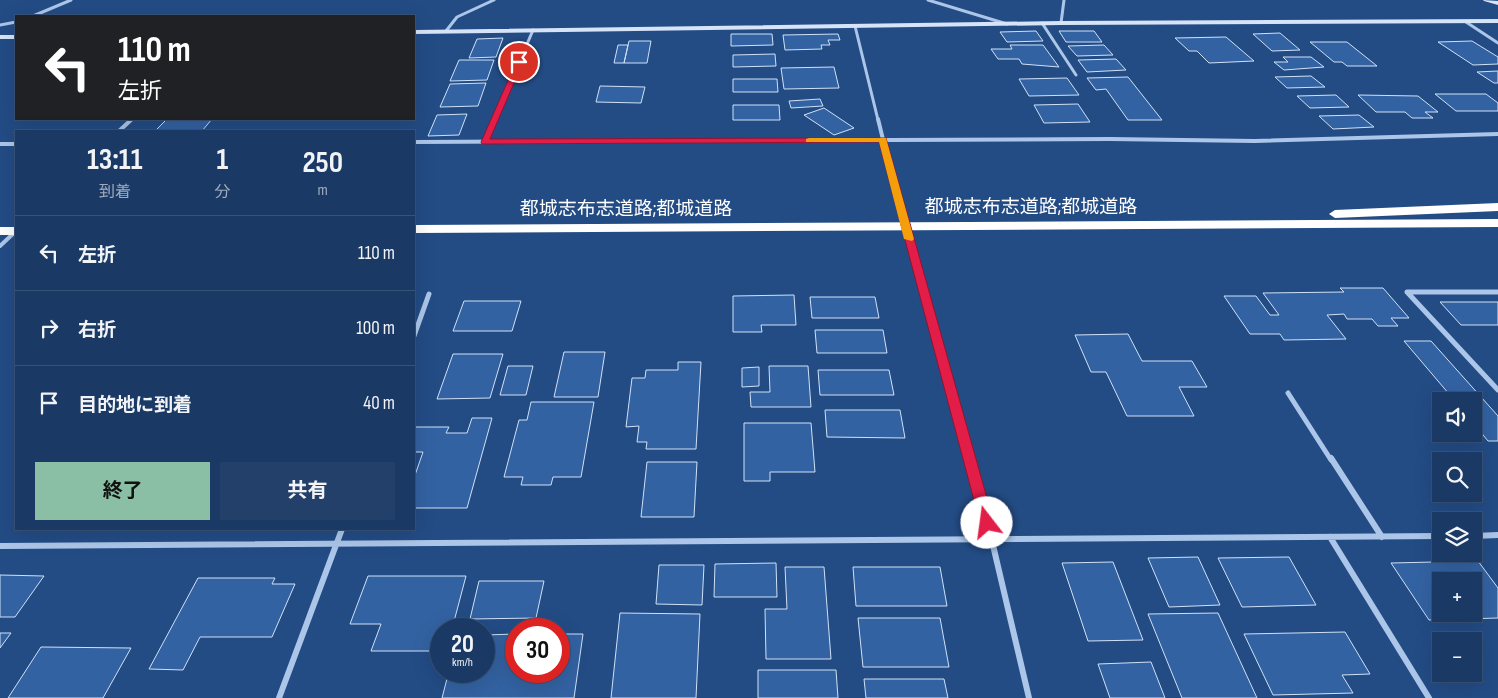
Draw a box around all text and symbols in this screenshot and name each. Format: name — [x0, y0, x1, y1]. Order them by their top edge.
text: 110 m — [118, 29, 191, 72]
icon: left — [35, 35, 100, 100]
pin — [498, 41, 540, 83]
icon: arrive — [505, 48, 533, 76]
text: 左折 — [118, 78, 162, 105]
text: 13:11 — [87, 142, 142, 178]
text: 1 — [217, 142, 228, 178]
text: 250 — [302, 145, 343, 181]
text: m — [318, 181, 328, 200]
text: 到着 — [99, 183, 131, 202]
text: 分 — [214, 183, 230, 202]
street label: 都城志布志道路;都城道路 — [925, 196, 1137, 219]
street label: 都城志布志道路;都城道路 — [520, 198, 732, 221]
icon: left — [35, 239, 63, 267]
text: 110 m — [358, 242, 395, 265]
text: 左折 — [78, 244, 116, 267]
icon: right — [35, 314, 63, 342]
text: 100 m — [356, 317, 395, 340]
text: 右折 — [78, 319, 116, 342]
icon: arrive — [35, 389, 63, 417]
text: 40 m — [363, 392, 395, 415]
map controls — [1432, 392, 1482, 682]
button: sound — [1432, 392, 1482, 442]
text: 目的地に到着 — [78, 394, 192, 417]
button: search — [1432, 452, 1482, 502]
button: 終了 — [35, 462, 210, 520]
button: 共有 — [220, 462, 395, 520]
position arrow — [960, 496, 1012, 548]
button: layers — [1432, 512, 1482, 562]
button: + — [1432, 572, 1482, 622]
speed limit sign: 30 — [505, 618, 570, 683]
text: 20 — [451, 629, 474, 660]
button: − — [1432, 632, 1482, 682]
text: km/h — [452, 655, 473, 670]

